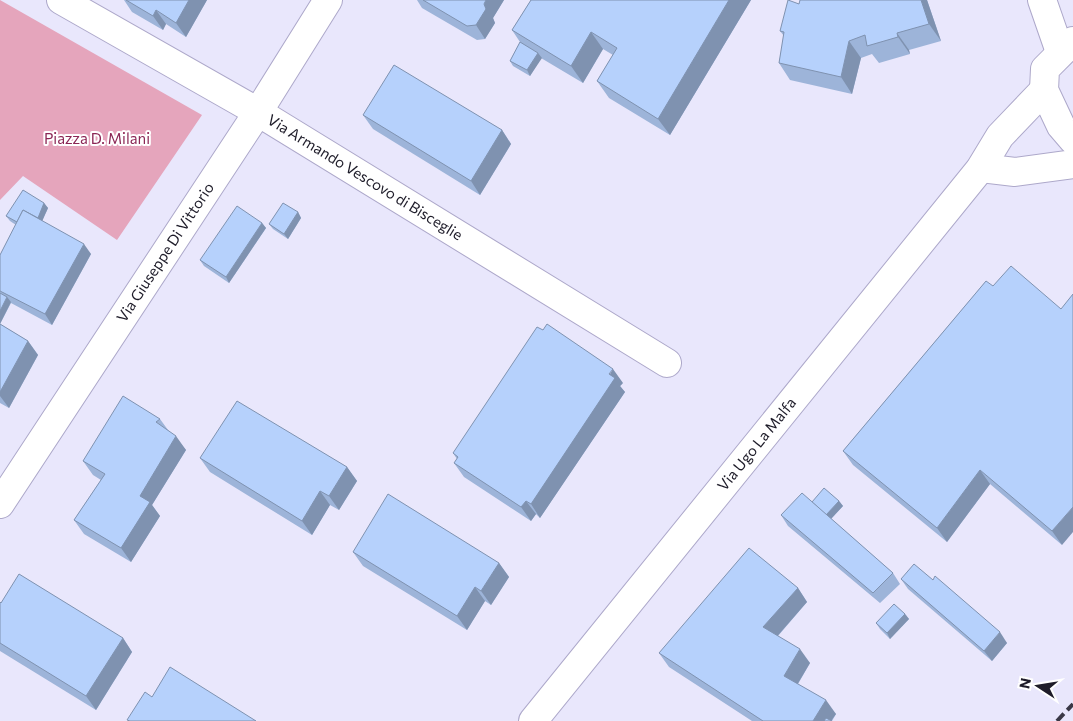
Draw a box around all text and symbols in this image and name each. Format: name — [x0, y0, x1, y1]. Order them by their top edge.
street label: Via Armando Vescovo di Bisceglie — [265, 110, 466, 243]
park label: Piazza D. Milani — [44, 129, 150, 147]
street label: Via Giuseppe Di Vittorio — [112, 179, 217, 325]
street label: Via Ugo La Malfa — [713, 394, 799, 494]
north arrow — [1013, 661, 1063, 711]
text: N — [1015, 676, 1034, 690]

